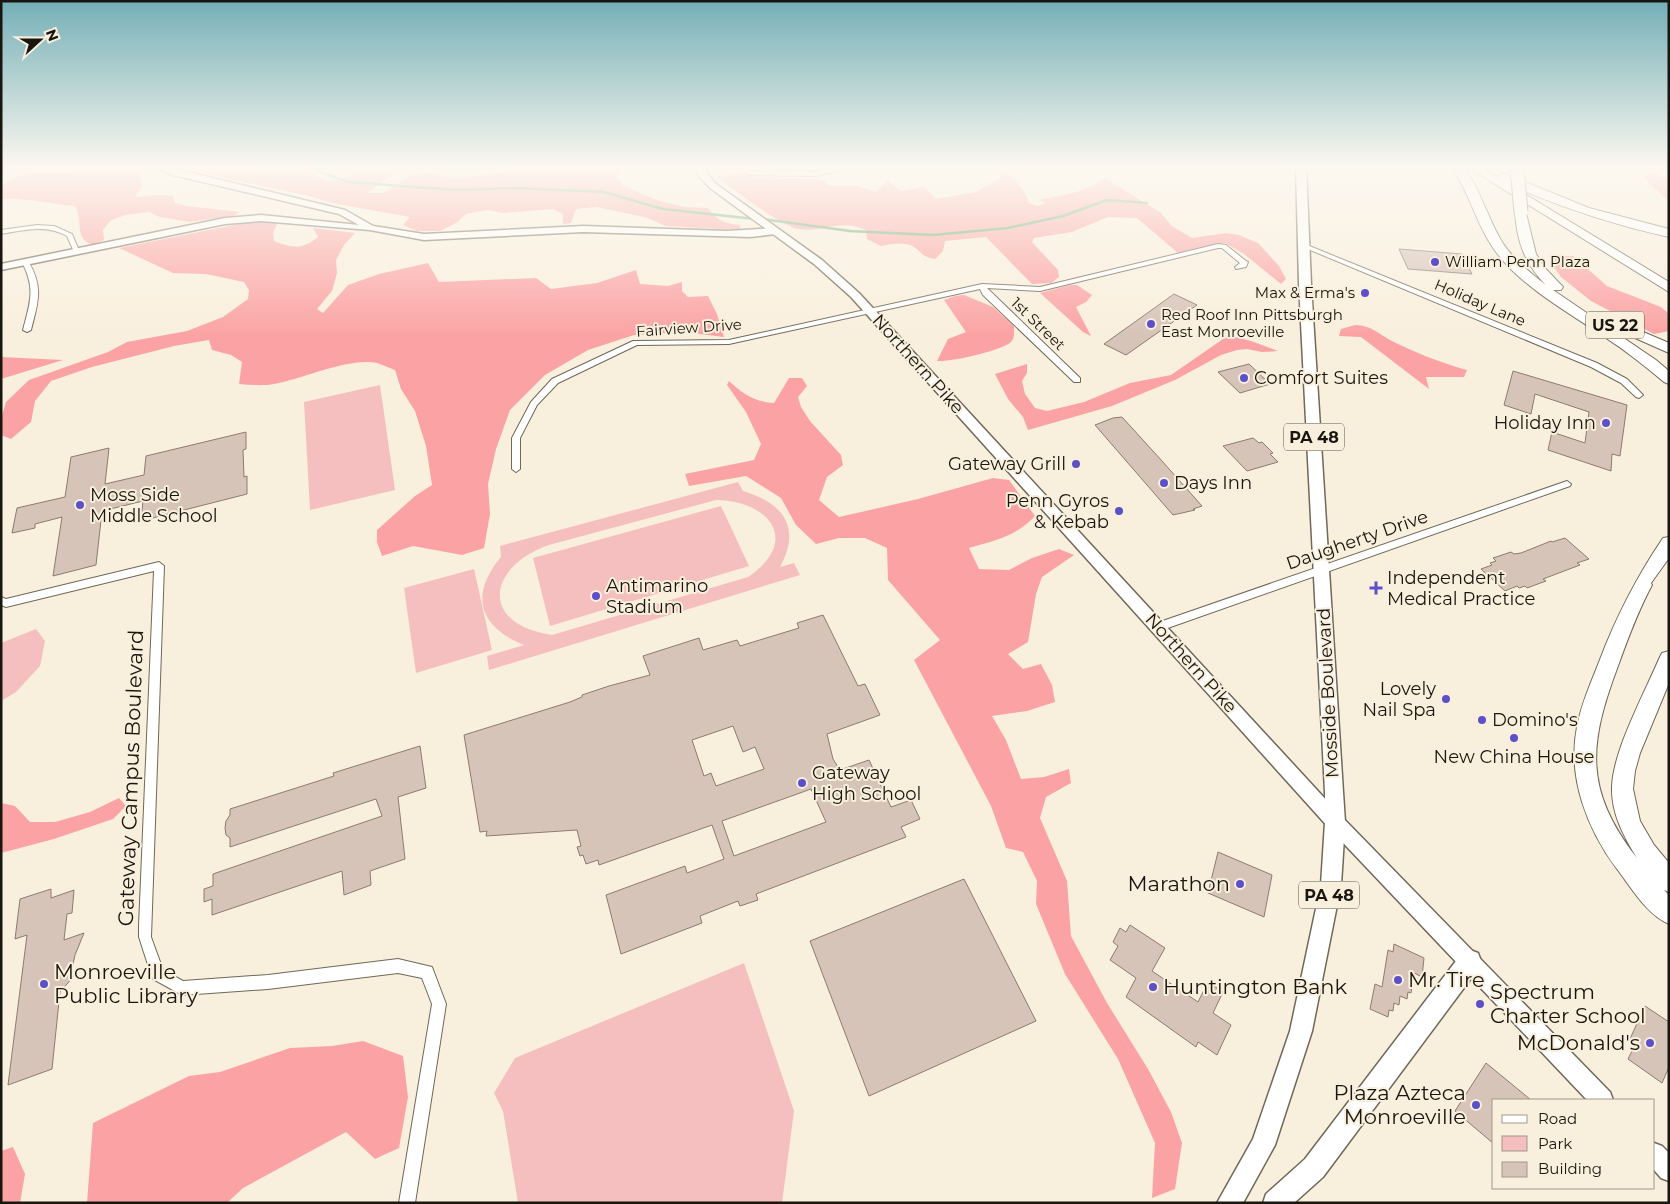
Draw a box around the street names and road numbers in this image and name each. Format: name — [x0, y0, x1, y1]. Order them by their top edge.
street label: Holiday Lane — [1432, 275, 1529, 330]
street label: 1st Street — [1007, 293, 1069, 354]
street label: Northern Pike — [867, 310, 969, 419]
road number: US 22 — [1586, 312, 1644, 338]
street label: Fairview Drive — [636, 314, 742, 341]
road number: PA 48 — [1284, 424, 1344, 451]
street label: Daugherty Drive — [1283, 505, 1431, 575]
street label: Mosside Boulevard — [1313, 607, 1343, 779]
street label: Northern Pike — [1140, 609, 1242, 718]
street label: Gateway Campus Boulevard — [113, 629, 148, 927]
road number: PA 48 — [1299, 882, 1359, 908]

